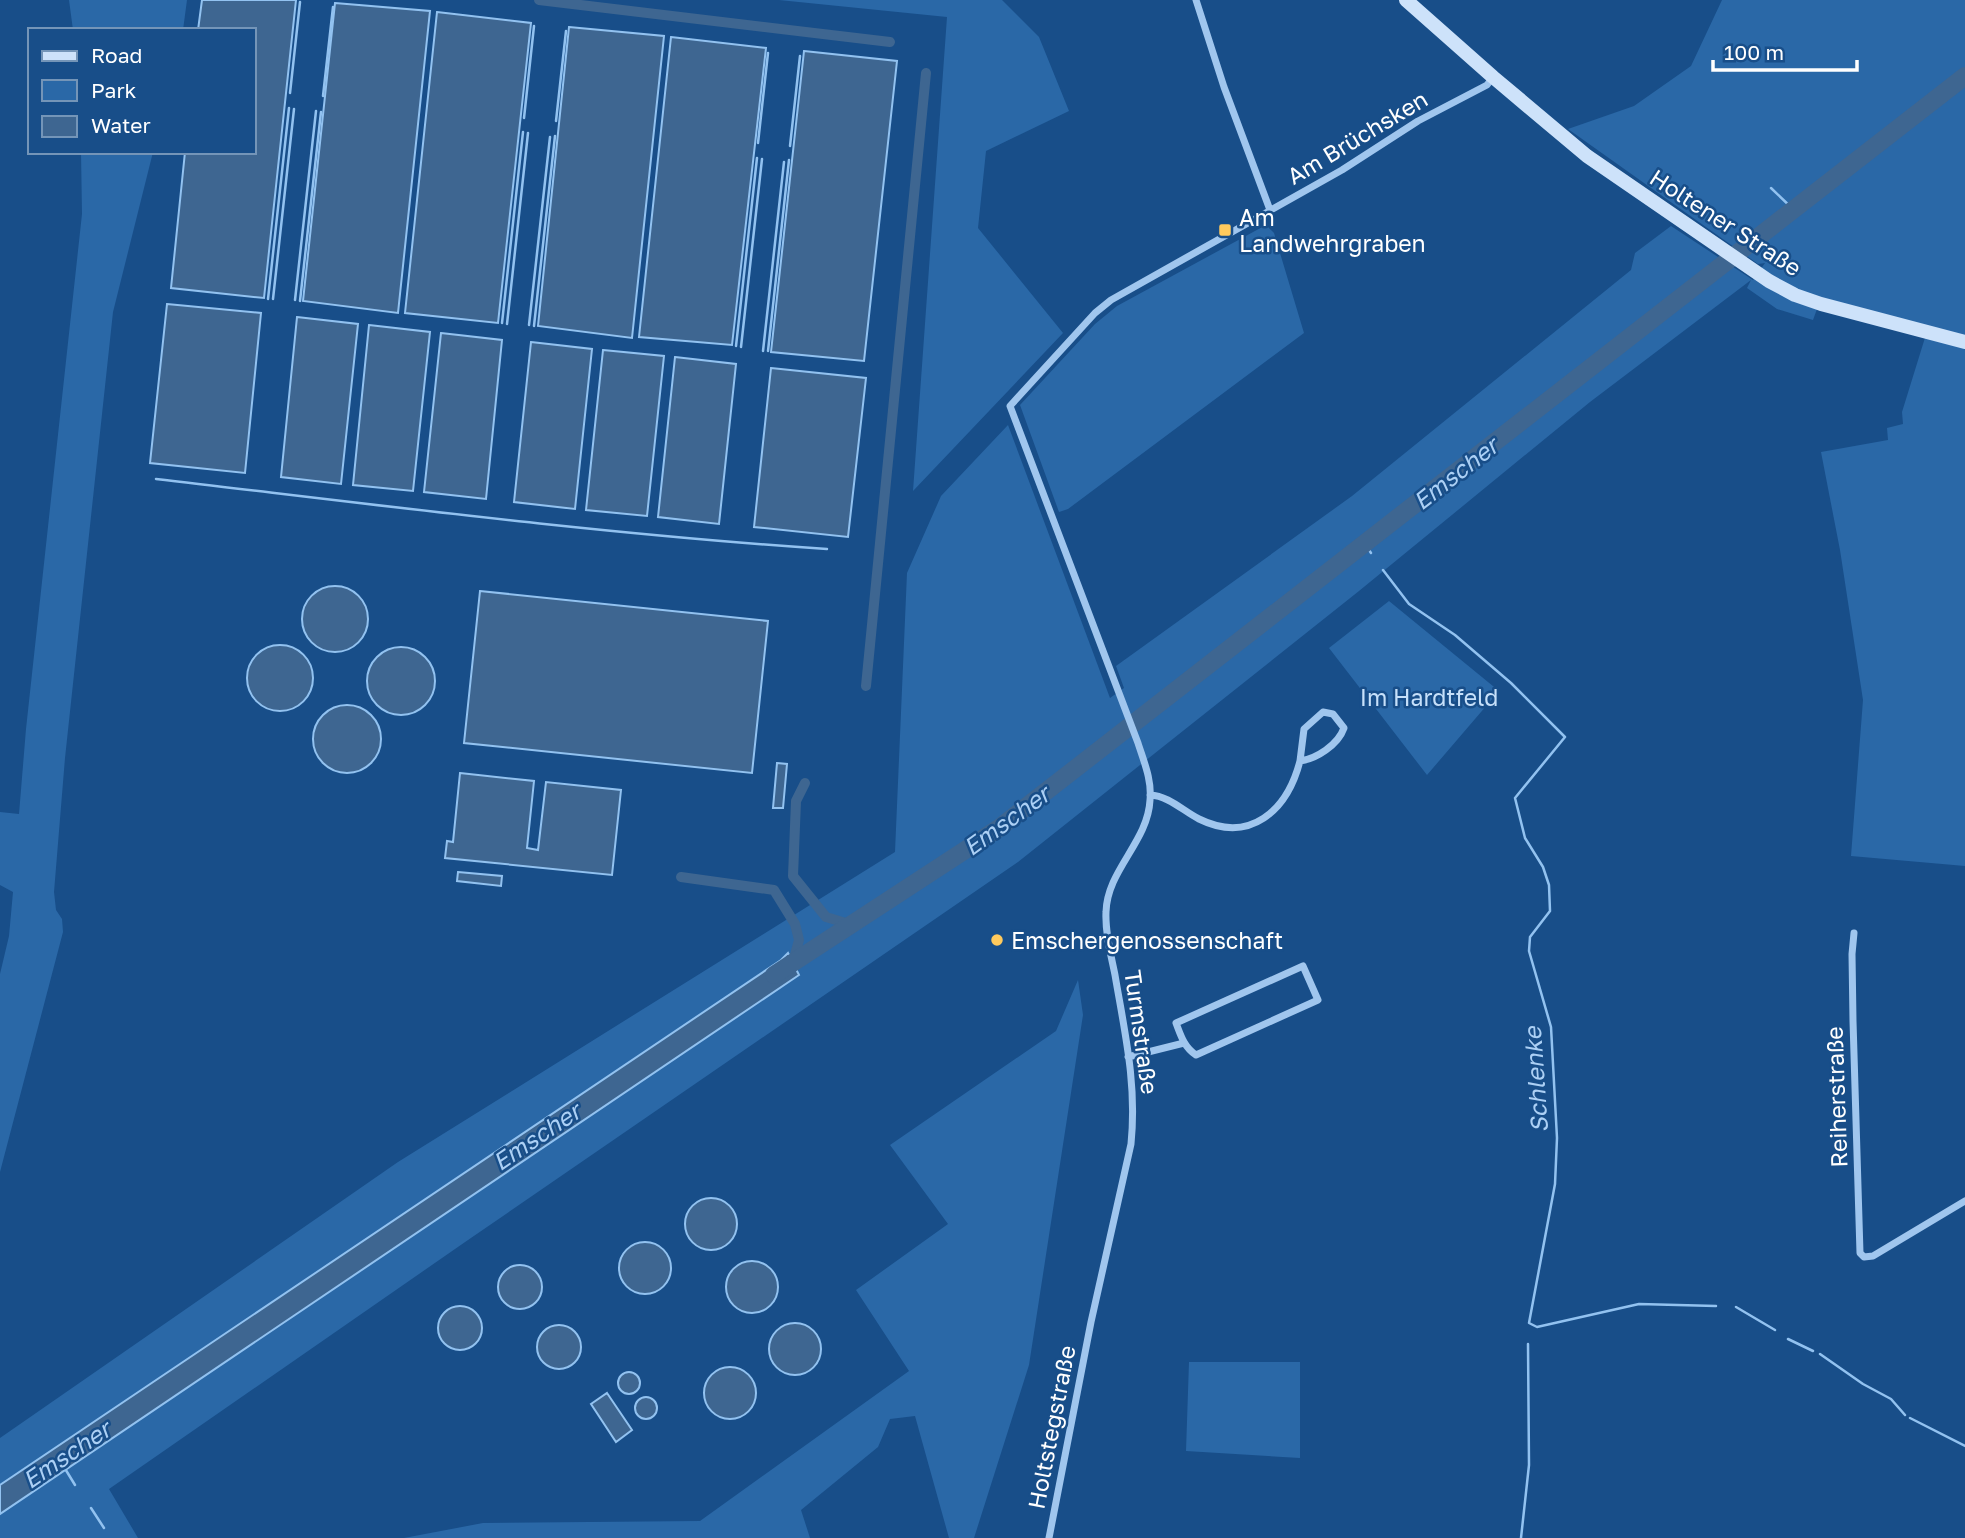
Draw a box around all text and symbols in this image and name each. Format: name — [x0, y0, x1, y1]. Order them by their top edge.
legend — [28, 28, 256, 154]
scale bar — [1713, 28, 1856, 72]
text: 100 m — [1724, 39, 1784, 65]
text: Road — [91, 42, 142, 68]
text: Park — [91, 77, 137, 103]
street label: Am Brüchsken — [1282, 84, 1432, 190]
text: Water — [91, 112, 151, 138]
street label: Holtener Straße — [1645, 163, 1807, 281]
place label: Am Landwehrgraben — [1239, 203, 1426, 257]
marker: Am Landwehrgraben — [1217, 222, 1233, 238]
water label: Emscher — [1407, 429, 1506, 515]
park label: Im Hardtfeld — [1360, 683, 1498, 711]
water label: Emscher — [957, 777, 1058, 861]
place label: Emschergenossenschaft — [1011, 926, 1283, 954]
marker: Emschergenossenschaft — [989, 932, 1005, 948]
street label: Turmstraße — [1119, 968, 1165, 1096]
water label: Schlenke — [1517, 1024, 1553, 1134]
street label: Reiherstraße — [1820, 1026, 1852, 1168]
water label: Emscher — [487, 1094, 588, 1176]
street label: Holtstegstraße — [1021, 1343, 1081, 1511]
water label: Emscher — [17, 1412, 118, 1494]

